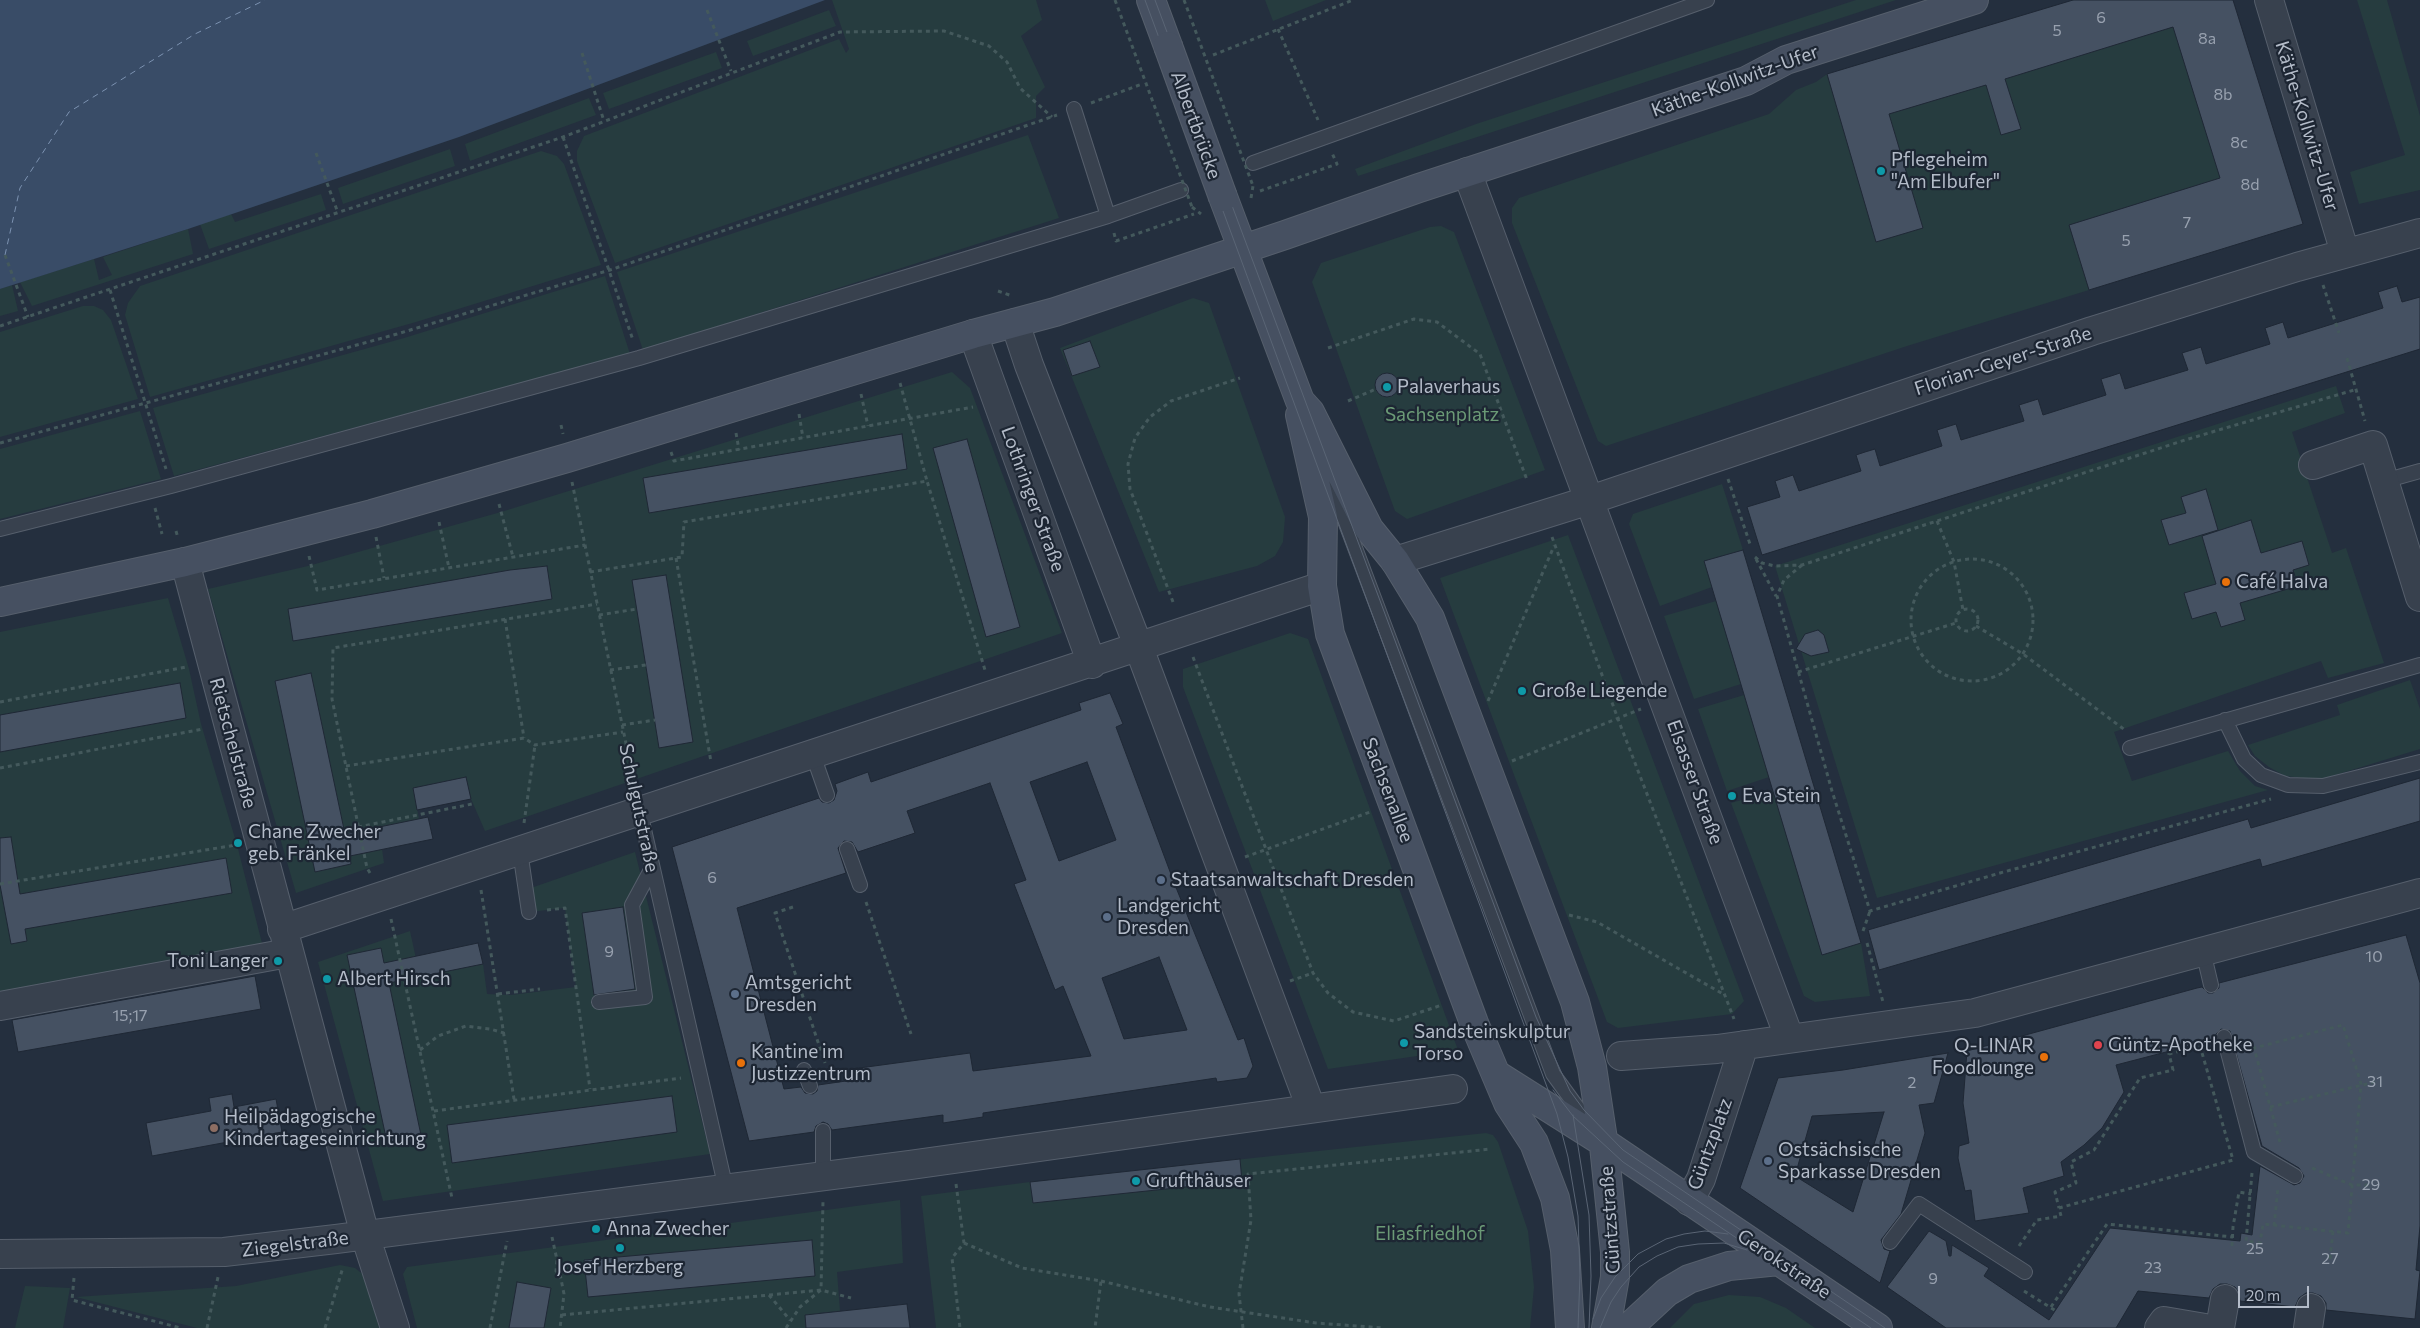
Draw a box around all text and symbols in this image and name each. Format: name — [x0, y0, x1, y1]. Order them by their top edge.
house number: 6 — [2096, 8, 2106, 28]
house number: 5 — [2052, 21, 2062, 41]
house number: 8a — [2198, 29, 2216, 49]
street label: Käthe-Kollwitz-Ufer — [2270, 38, 2344, 214]
street label: Käthe-Kollwitz-Ufer — [1648, 40, 1822, 122]
street label: Albertbrücke — [1166, 68, 1226, 182]
house number: 8b — [2213, 85, 2233, 105]
house number: 8c — [2230, 133, 2248, 153]
place label: Pflegeheim "Am Elbufer" — [1891, 149, 2000, 193]
marker: Pflegeheim "Am Elbufer" — [1875, 165, 1887, 177]
house number: 8d — [2241, 175, 2259, 195]
house number: 7 — [2183, 213, 2191, 233]
house number: 5 — [2121, 231, 2131, 251]
street label: Florian-Geyer-Straße — [1912, 322, 2094, 400]
place label: Palaverhaus — [1397, 376, 1501, 398]
marker: Palaverhaus — [1381, 381, 1393, 393]
park label: Sachsenplatz — [1385, 404, 1499, 426]
street label: Lothringer Straße — [996, 423, 1070, 575]
place label: Café Halva — [2236, 571, 2328, 593]
marker: Café Halva — [2220, 576, 2232, 588]
street label: Rietschelstraße — [205, 675, 261, 811]
place label: Große Liegende — [1532, 680, 1667, 702]
marker: Große Liegende — [1516, 685, 1528, 697]
street label: Elsasser Straße — [1662, 717, 1728, 847]
street label: Sachsenallee — [1358, 734, 1418, 846]
street label: Schulgutstraße — [614, 742, 664, 874]
place label: Eva Stein — [1742, 785, 1821, 807]
marker: Eva Stein — [1726, 790, 1738, 802]
place label: Chane Zwecher geb. Fränkel — [248, 821, 381, 865]
marker: Chane Zwecher geb. Fränkel — [232, 837, 244, 849]
house number: 6 — [707, 868, 717, 888]
place label: Staatsanwaltschaft Dresden — [1171, 869, 1414, 891]
marker: Staatsanwaltschaft Dresden — [1155, 874, 1167, 886]
place label: Landgericht Dresden — [1117, 895, 1220, 939]
marker: Landgericht Dresden — [1101, 911, 1113, 923]
house number: 9 — [604, 942, 614, 962]
house number: 10 — [2365, 947, 2383, 967]
place label: Toni Langer — [167, 950, 268, 972]
marker: Toni Langer — [272, 955, 284, 967]
place label: Albert Hirsch — [337, 968, 451, 990]
place label: Amtsgericht Dresden — [745, 972, 852, 1016]
marker: Albert Hirsch — [321, 973, 333, 985]
marker: Amtsgericht Dresden — [729, 988, 741, 1000]
house number: 15;17 — [112, 1006, 148, 1026]
place label: Sandsteinskulptur Torso — [1414, 1021, 1570, 1065]
place label: Güntz-Apotheke — [2108, 1034, 2252, 1056]
place label: Q-LINAR Foodlounge — [1932, 1035, 2034, 1079]
marker: Sandsteinskulptur Torso — [1398, 1037, 1410, 1049]
marker: Güntz-Apotheke — [2092, 1039, 2104, 1051]
place label: Kantine im Justizzentrum — [751, 1041, 871, 1085]
marker: Q-LINAR Foodlounge — [2038, 1051, 2050, 1063]
marker: Kantine im Justizzentrum — [735, 1057, 747, 1069]
house number: 31 — [2367, 1072, 2383, 1092]
house number: 2 — [1908, 1073, 1916, 1093]
street label: Güntzplatz — [1683, 1095, 1737, 1193]
place label: Heilpädagogische Kindertageseinrichtung — [224, 1106, 426, 1150]
marker: Heilpädagogische Kindertageseinrichtung — [208, 1122, 220, 1134]
place label: Ostsächsische Sparkasse Dresden — [1778, 1139, 1941, 1183]
marker: Ostsächsische Sparkasse Dresden — [1762, 1155, 1774, 1167]
street label: Güntzstraße — [1595, 1165, 1625, 1275]
place label: Grufthäuser — [1146, 1170, 1251, 1192]
marker: Grufthäuser — [1130, 1175, 1142, 1187]
house number: 29 — [2362, 1175, 2380, 1195]
place label: Anna Zwecher — [606, 1218, 729, 1240]
marker: Anna Zwecher — [590, 1223, 602, 1235]
park label: Eliasfriedhof — [1375, 1223, 1485, 1245]
street label: Gerokstraße — [1733, 1224, 1835, 1304]
street label: Ziegelstraße — [240, 1226, 350, 1262]
house number: 25 — [2246, 1239, 2264, 1259]
marker: Josef Herzberg — [614, 1242, 626, 1254]
house number: 27 — [2321, 1249, 2339, 1269]
place label: Josef Herzberg — [557, 1256, 683, 1278]
house number: 23 — [2144, 1258, 2162, 1278]
house number: 9 — [1928, 1269, 1938, 1289]
scale bar — [2240, 1276, 2311, 1308]
text: 20 m — [2246, 1286, 2280, 1304]

